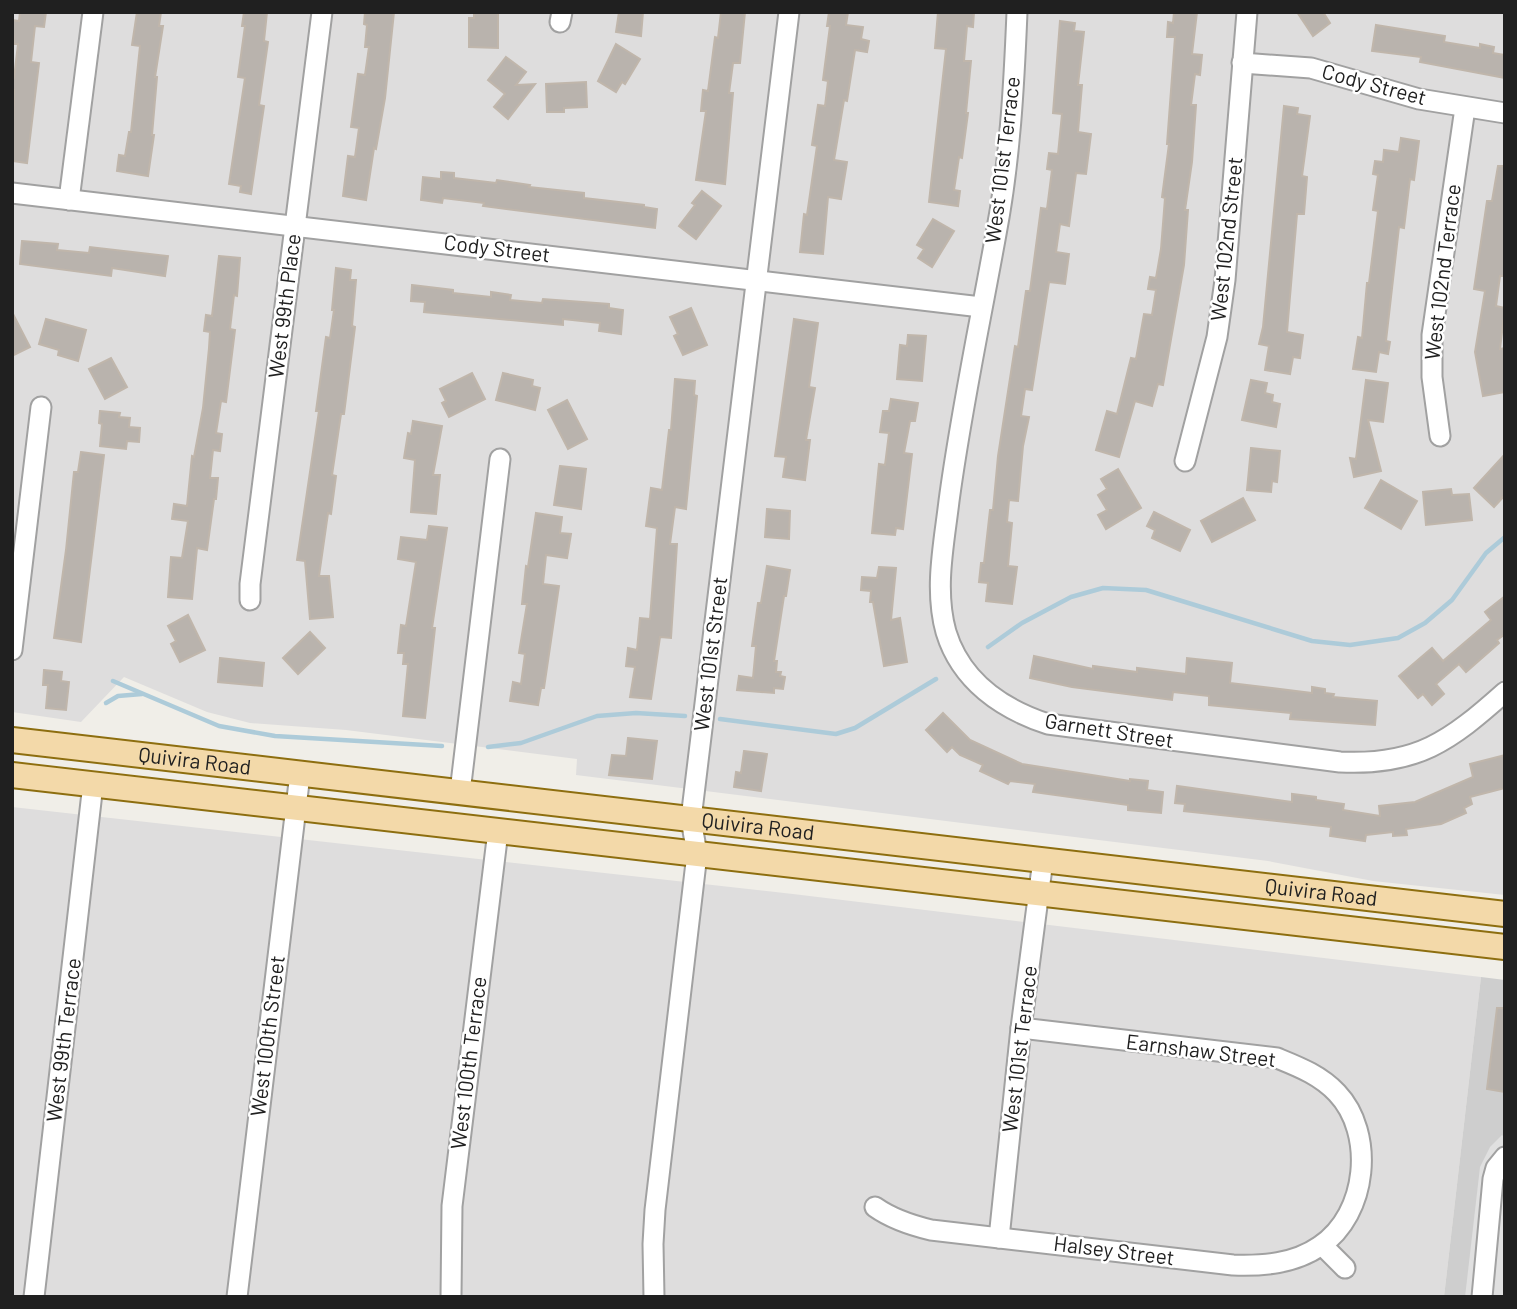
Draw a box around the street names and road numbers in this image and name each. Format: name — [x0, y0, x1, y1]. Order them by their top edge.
street label: Cody Street — [1320, 58, 1429, 109]
street label: West 101st Terrace — [979, 75, 1024, 245]
street label: West 102nd Street — [1204, 155, 1247, 322]
street label: West 102nd Terrace — [1418, 182, 1465, 361]
street label: Cody Street — [443, 229, 552, 266]
street label: West 99th Place — [262, 232, 305, 380]
street label: West 101st Street — [688, 575, 731, 733]
street label: Garnett Street — [1043, 707, 1175, 752]
street label: Quivira Road — [137, 741, 253, 779]
street label: Quivira Road — [701, 806, 816, 844]
street label: Quivira Road — [1264, 872, 1379, 910]
street label: West 100th Street — [244, 954, 289, 1118]
street label: West 99th Terrace — [40, 956, 85, 1123]
street label: West 101st Terrace — [996, 964, 1041, 1134]
street label: West 100th Terrace — [444, 975, 491, 1151]
street label: Earnshaw Street — [1125, 1028, 1278, 1071]
street label: Halsey Street — [1052, 1230, 1176, 1269]

